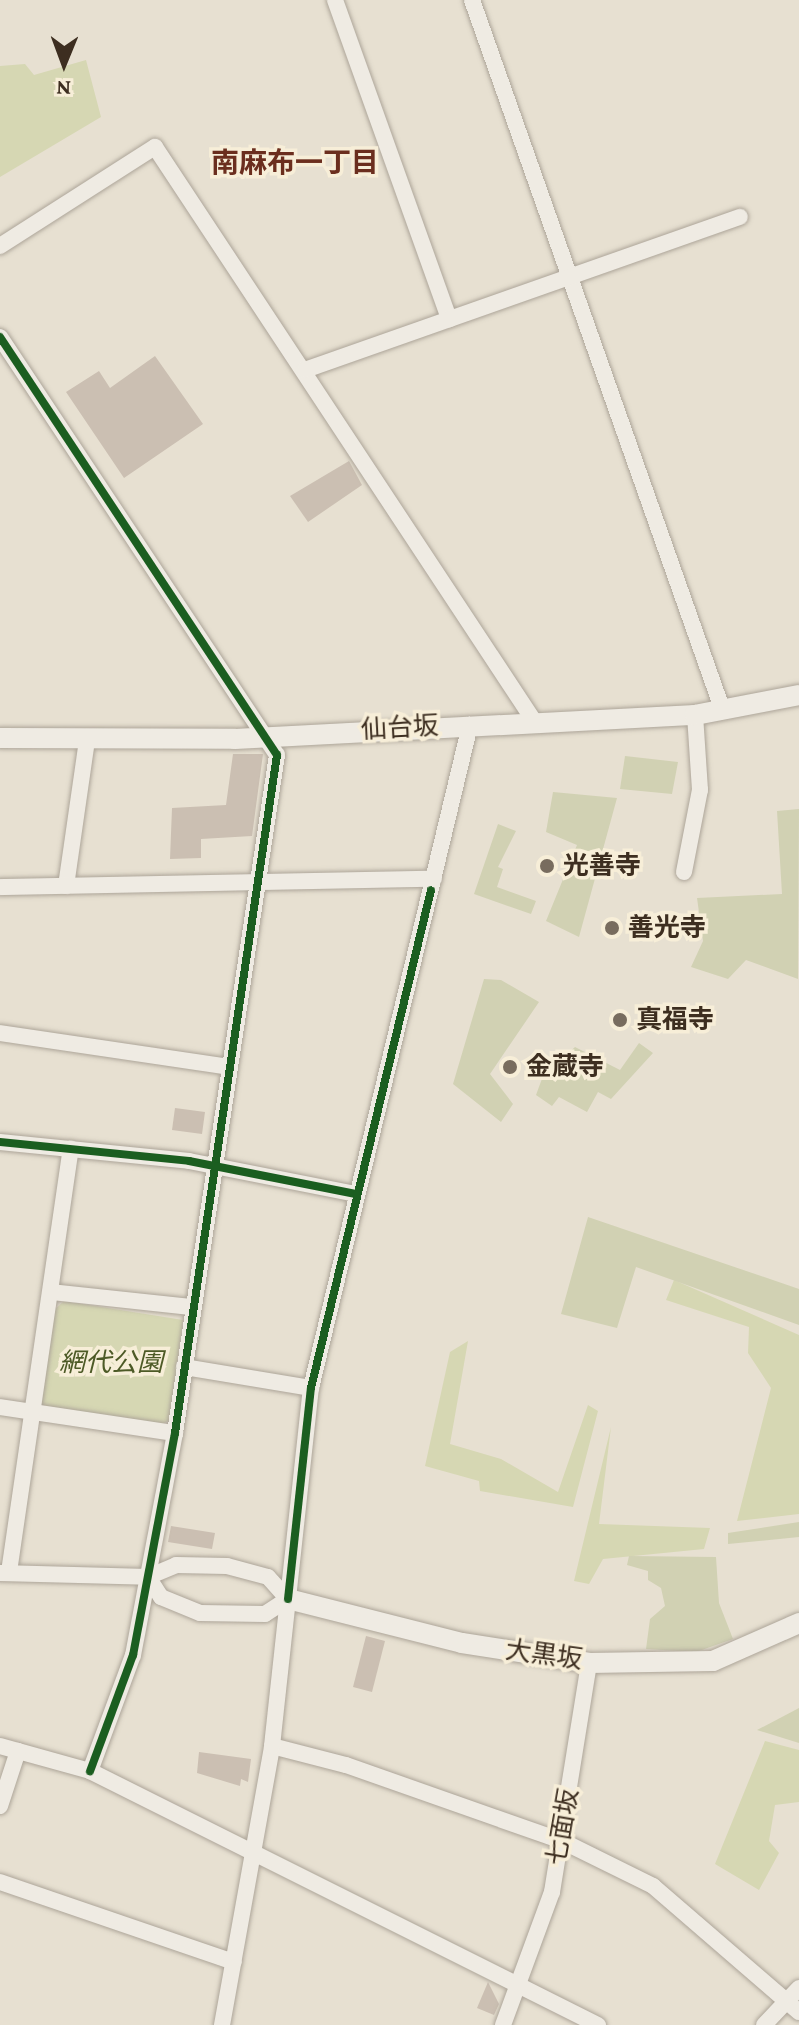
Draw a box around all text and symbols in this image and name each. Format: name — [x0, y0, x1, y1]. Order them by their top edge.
north arrow — [24, 24, 104, 104]
text: N — [56, 76, 71, 101]
district label: 南麻布一丁目 — [211, 146, 379, 180]
street label: 仙台坂 — [360, 710, 440, 746]
place label: 光善寺 — [563, 850, 641, 882]
marker: 光善寺 — [538, 857, 556, 875]
place label: 善光寺 — [628, 912, 706, 944]
marker: 善光寺 — [603, 919, 621, 937]
place label: 真福寺 — [636, 1004, 714, 1036]
marker: 真福寺 — [611, 1011, 629, 1029]
place label: 金蔵寺 — [526, 1051, 604, 1083]
marker: 金蔵寺 — [501, 1058, 519, 1076]
park label: 網代公園 — [59, 1347, 163, 1379]
street label: 大黒坂 — [503, 1634, 585, 1676]
street label: 七面坂 — [541, 1786, 585, 1868]

